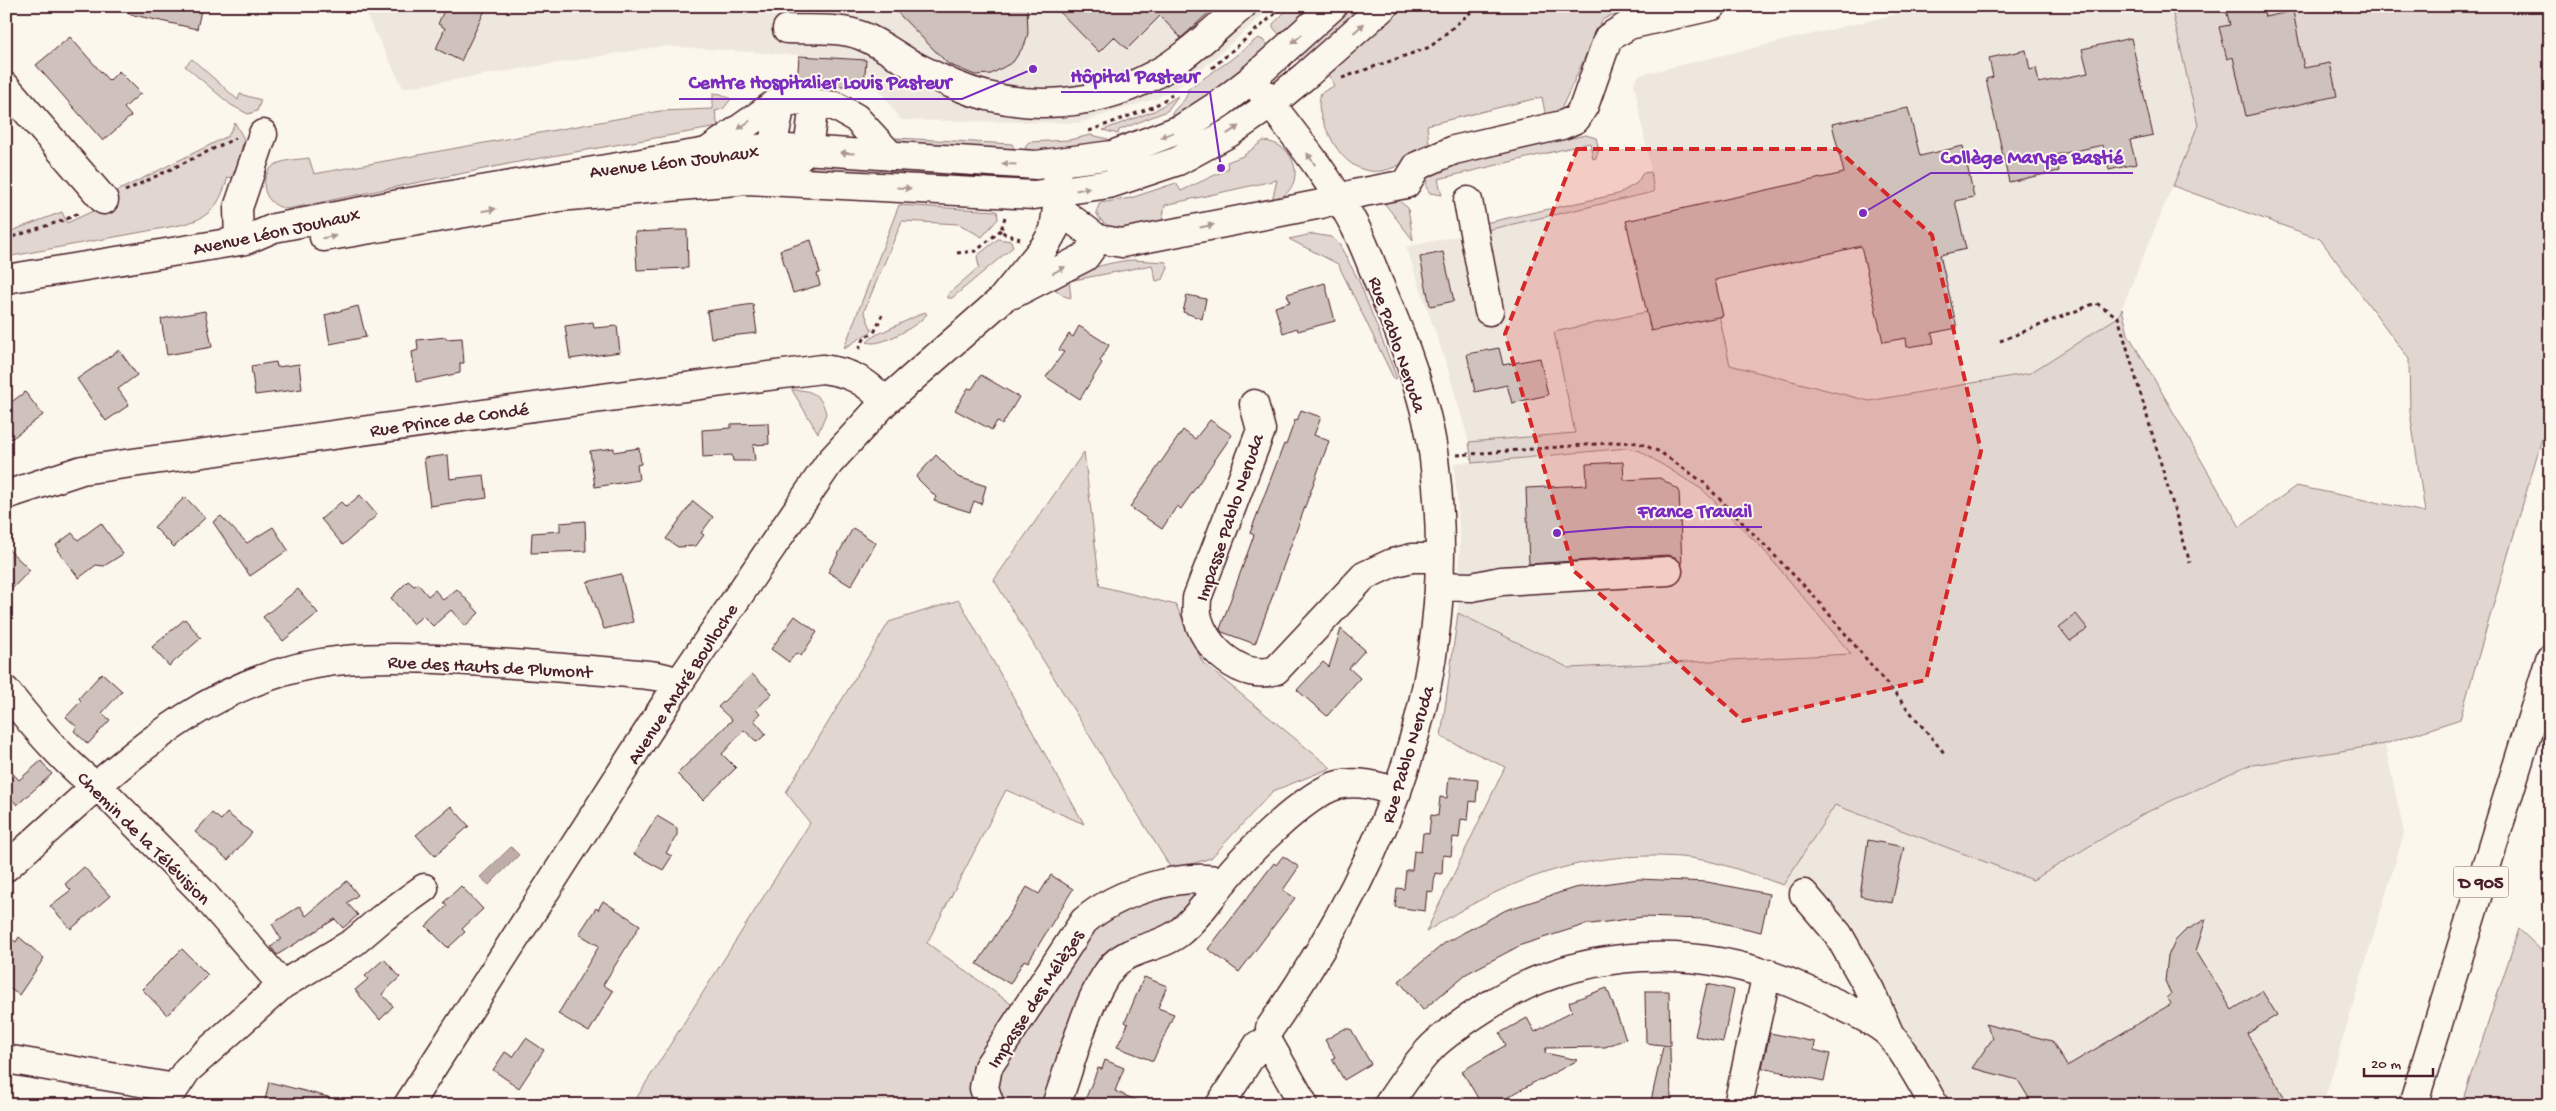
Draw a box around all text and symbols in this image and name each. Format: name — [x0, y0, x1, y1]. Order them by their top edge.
one-way arrow — [1353, 22, 1365, 34]
one-way arrow — [1291, 33, 1304, 44]
callout: Hôpital Pasteur — [1061, 57, 1210, 92]
callout: Centre Hospitalier Louis Pasteur — [679, 64, 962, 99]
text: Hôpital Pasteur — [1071, 67, 1201, 90]
text: Centre Hospitalier Louis Pasteur — [688, 73, 953, 96]
one-way arrow — [737, 120, 751, 130]
one-way arrow — [1226, 125, 1240, 135]
one-way arrow — [1159, 131, 1174, 139]
callout: Collège Maryse Bastié — [1931, 138, 2133, 173]
street label: Avenue Léon Jouhaux — [589, 142, 760, 185]
one-way arrow — [839, 148, 855, 156]
text: Collège Maryse Bastié — [1940, 148, 2124, 171]
one-way arrow — [1306, 152, 1316, 166]
one-way arrow — [1001, 159, 1017, 167]
one-way arrow — [896, 184, 912, 192]
one-way arrow — [1076, 184, 1092, 192]
street label: Avenue Léon Jouhaux — [191, 204, 362, 262]
one-way arrow — [482, 205, 498, 213]
one-way arrow — [1200, 222, 1215, 230]
one-way arrow — [321, 232, 337, 240]
one-way arrow — [1053, 265, 1066, 274]
street label: Rue Pablo Neruda — [1362, 274, 1430, 418]
street label: Rue Prince de Condé — [369, 399, 530, 444]
street label: Impasse Pablo Neruda — [1192, 430, 1271, 605]
callout: France Travail — [1628, 492, 1762, 527]
text: France Travail — [1637, 502, 1753, 525]
street label: Avenue André Boulloche — [623, 600, 745, 770]
street label: Rue des Hauts de Plumont — [387, 652, 595, 685]
street label: Rue Pablo Neruda — [1378, 682, 1442, 826]
street label: Chemin de la Télévision — [71, 768, 214, 911]
road number: D 905 — [2454, 866, 2508, 898]
street label: Impasse des Mélèzes — [983, 925, 1091, 1074]
scale bar — [2364, 1046, 2432, 1078]
text: 20 m — [2371, 1056, 2401, 1074]

